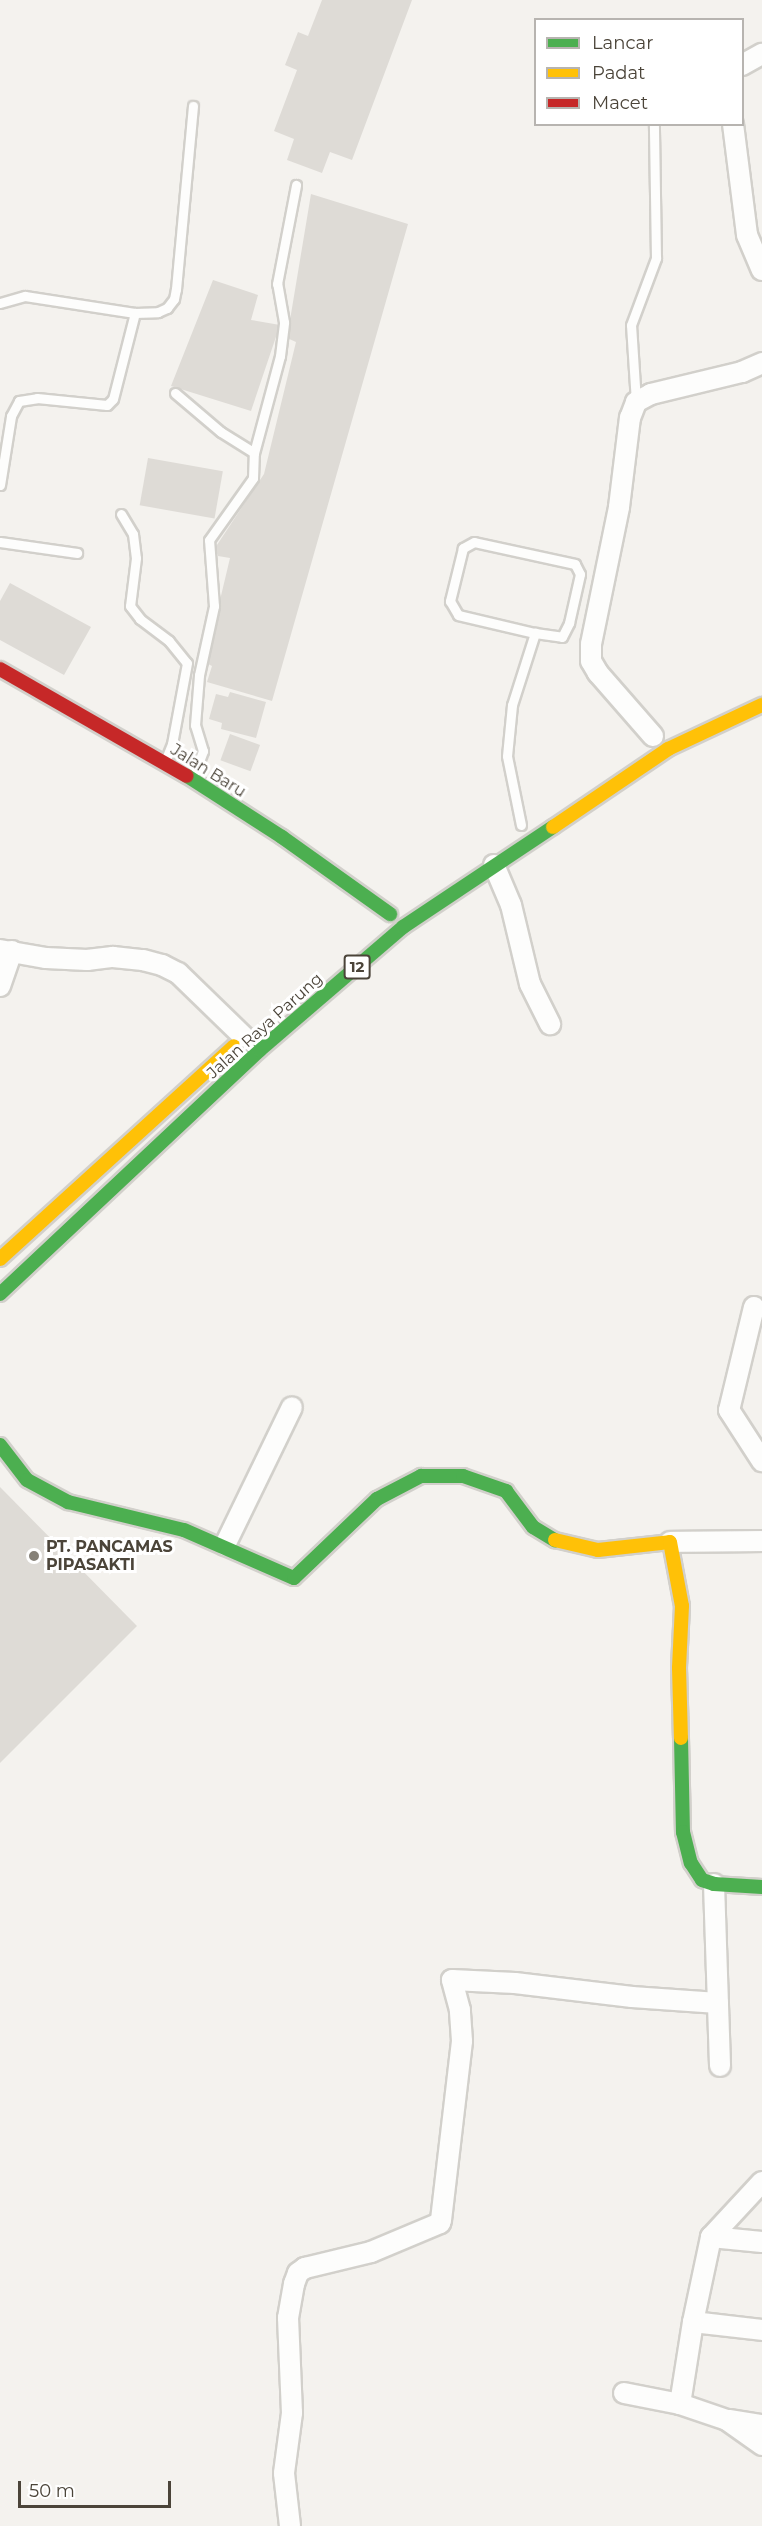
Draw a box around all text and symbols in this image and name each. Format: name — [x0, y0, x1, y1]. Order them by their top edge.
legend — [534, 18, 744, 126]
text: Lancar — [592, 32, 653, 54]
text: Padat — [592, 62, 645, 84]
text: Macet — [592, 92, 648, 114]
street label: Jalan Baru — [167, 740, 249, 802]
road number: 12 — [344, 955, 370, 979]
street label: Jalan Raya Parung — [203, 969, 327, 1083]
place label: PT. PANCAMAS PIPASAKTI — [46, 1537, 173, 1575]
marker: PT. PANCAMAS PIPASAKTI — [27, 1549, 41, 1563]
scale bar — [21, 2469, 174, 2507]
text: 50 m — [29, 2480, 75, 2502]

